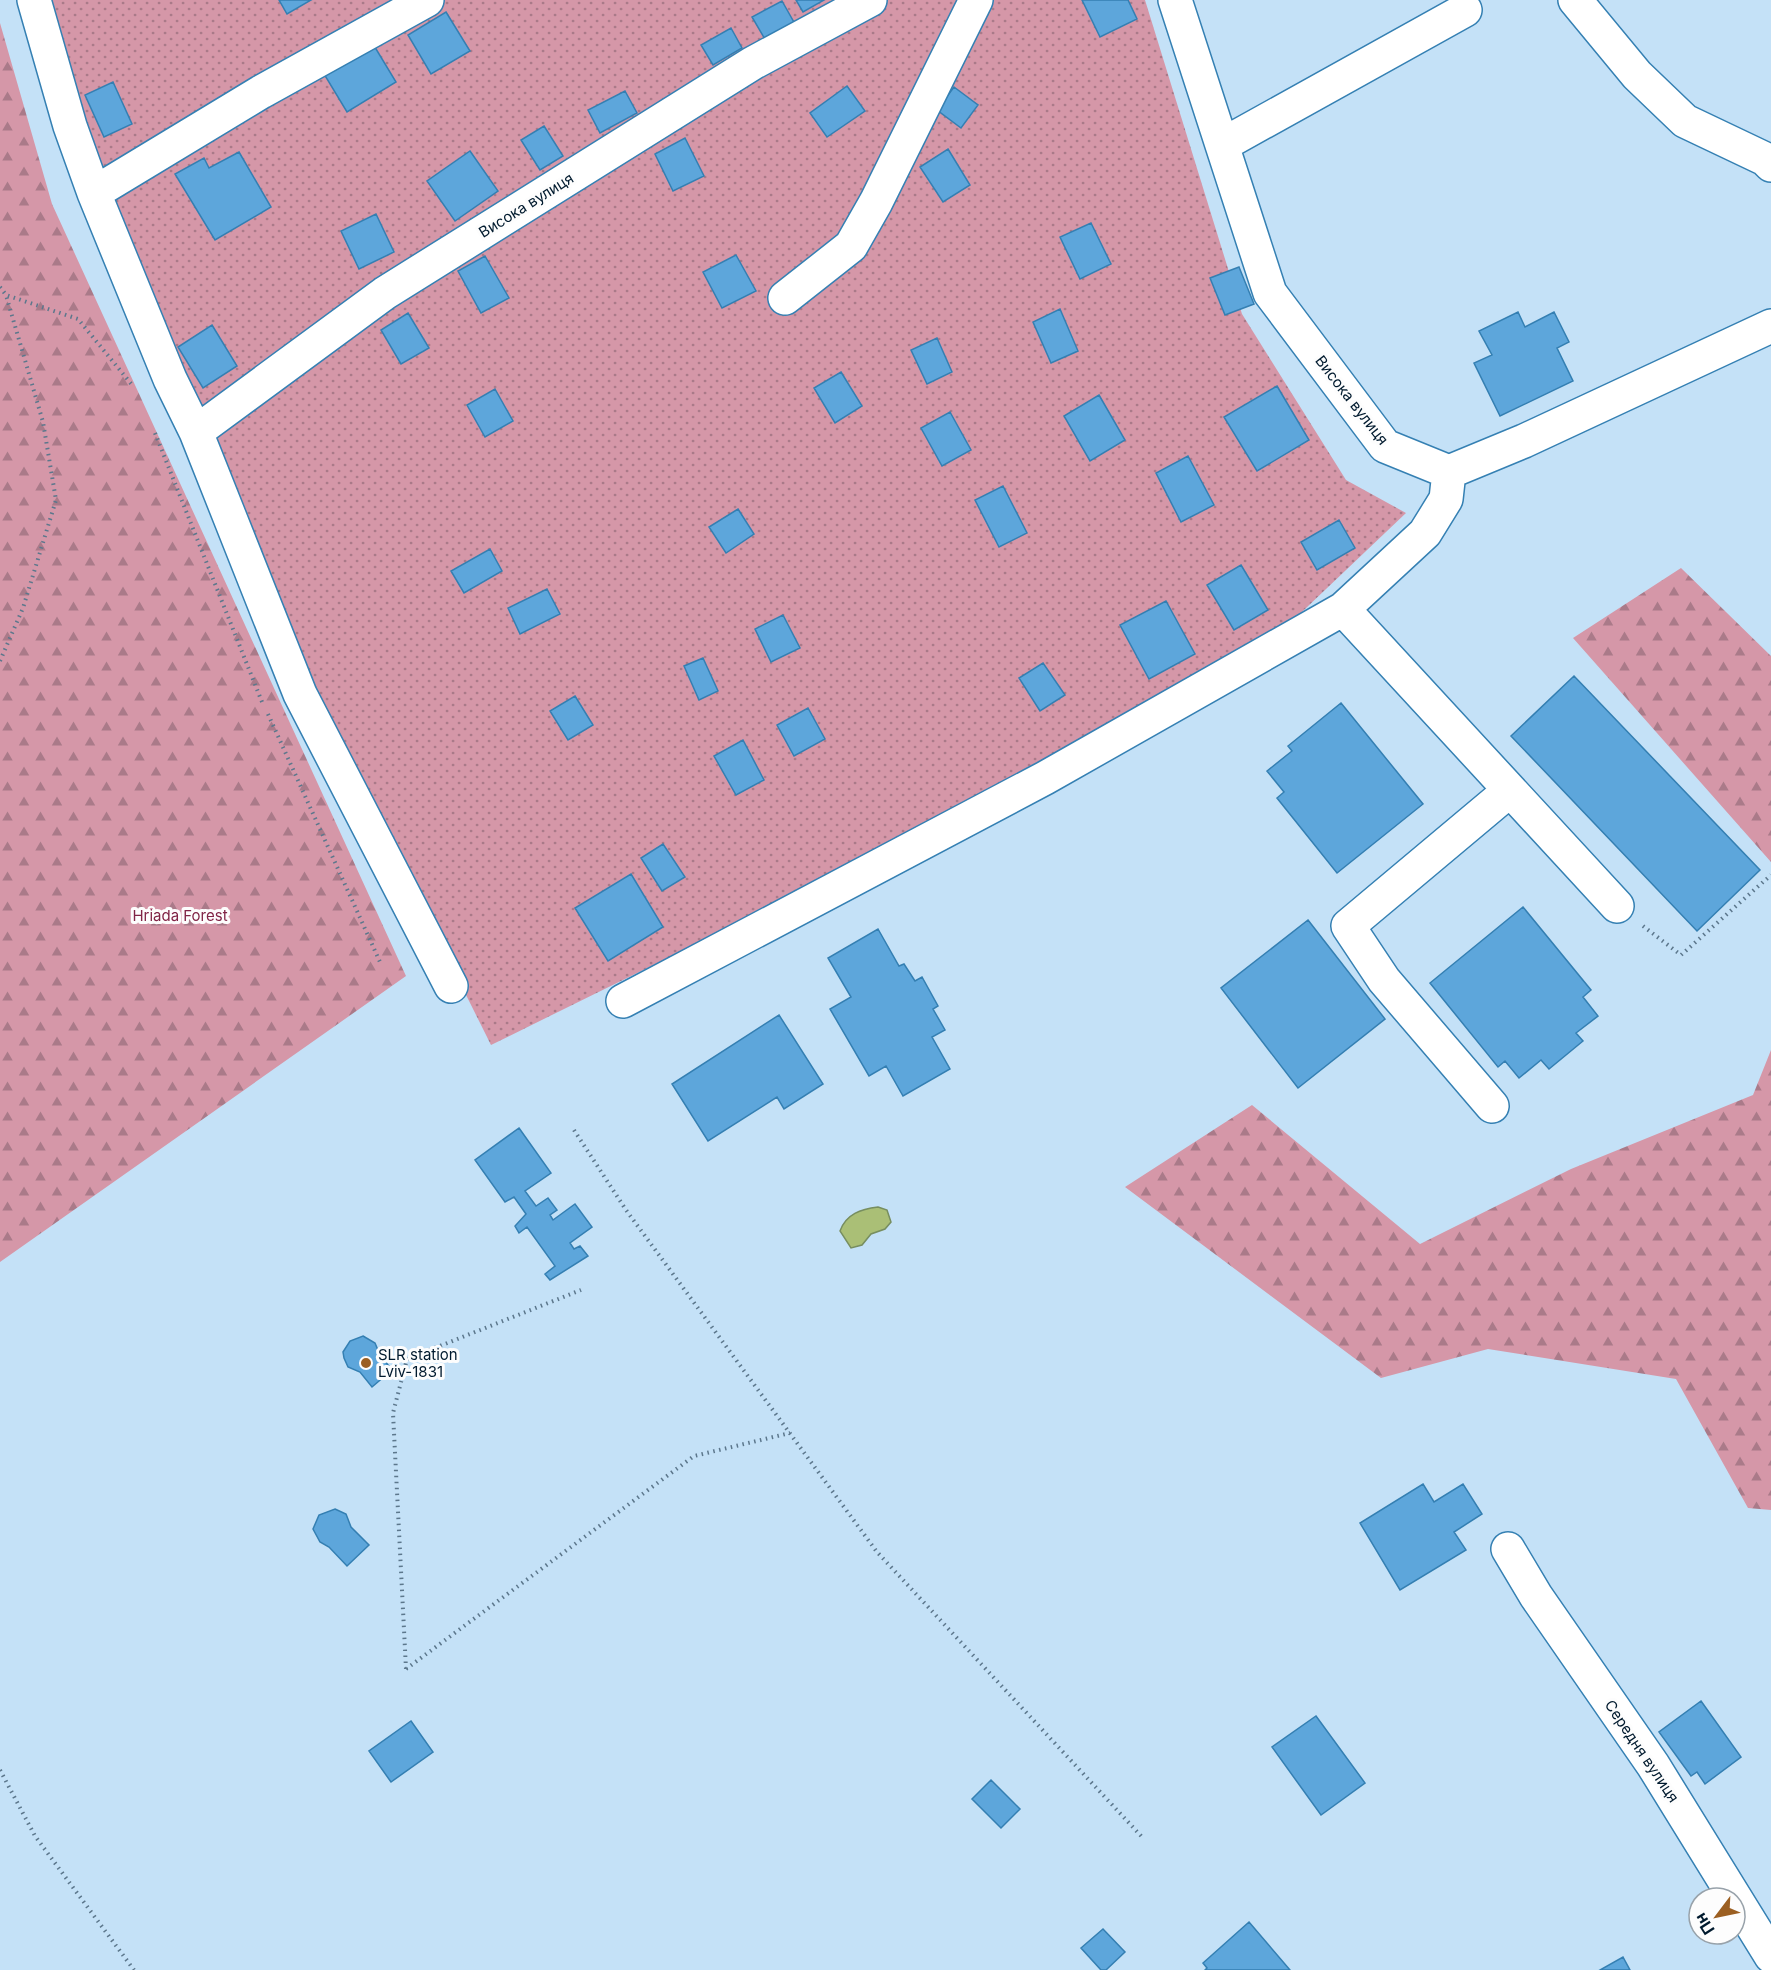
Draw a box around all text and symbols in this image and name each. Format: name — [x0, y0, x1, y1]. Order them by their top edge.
street label: Висока вулиця — [475, 168, 577, 242]
street label: Висока вулиця — [1311, 352, 1393, 448]
park label: Hriada Forest — [132, 906, 228, 925]
place label: SLR station Lviv-1831 — [378, 1345, 458, 1381]
marker: SLR station Lviv-1831 — [359, 1356, 373, 1370]
street label: Середня вулиця — [1601, 1696, 1683, 1806]
north arrow — [1687, 1886, 1747, 1946]
text: Пн — [1690, 1909, 1719, 1939]

